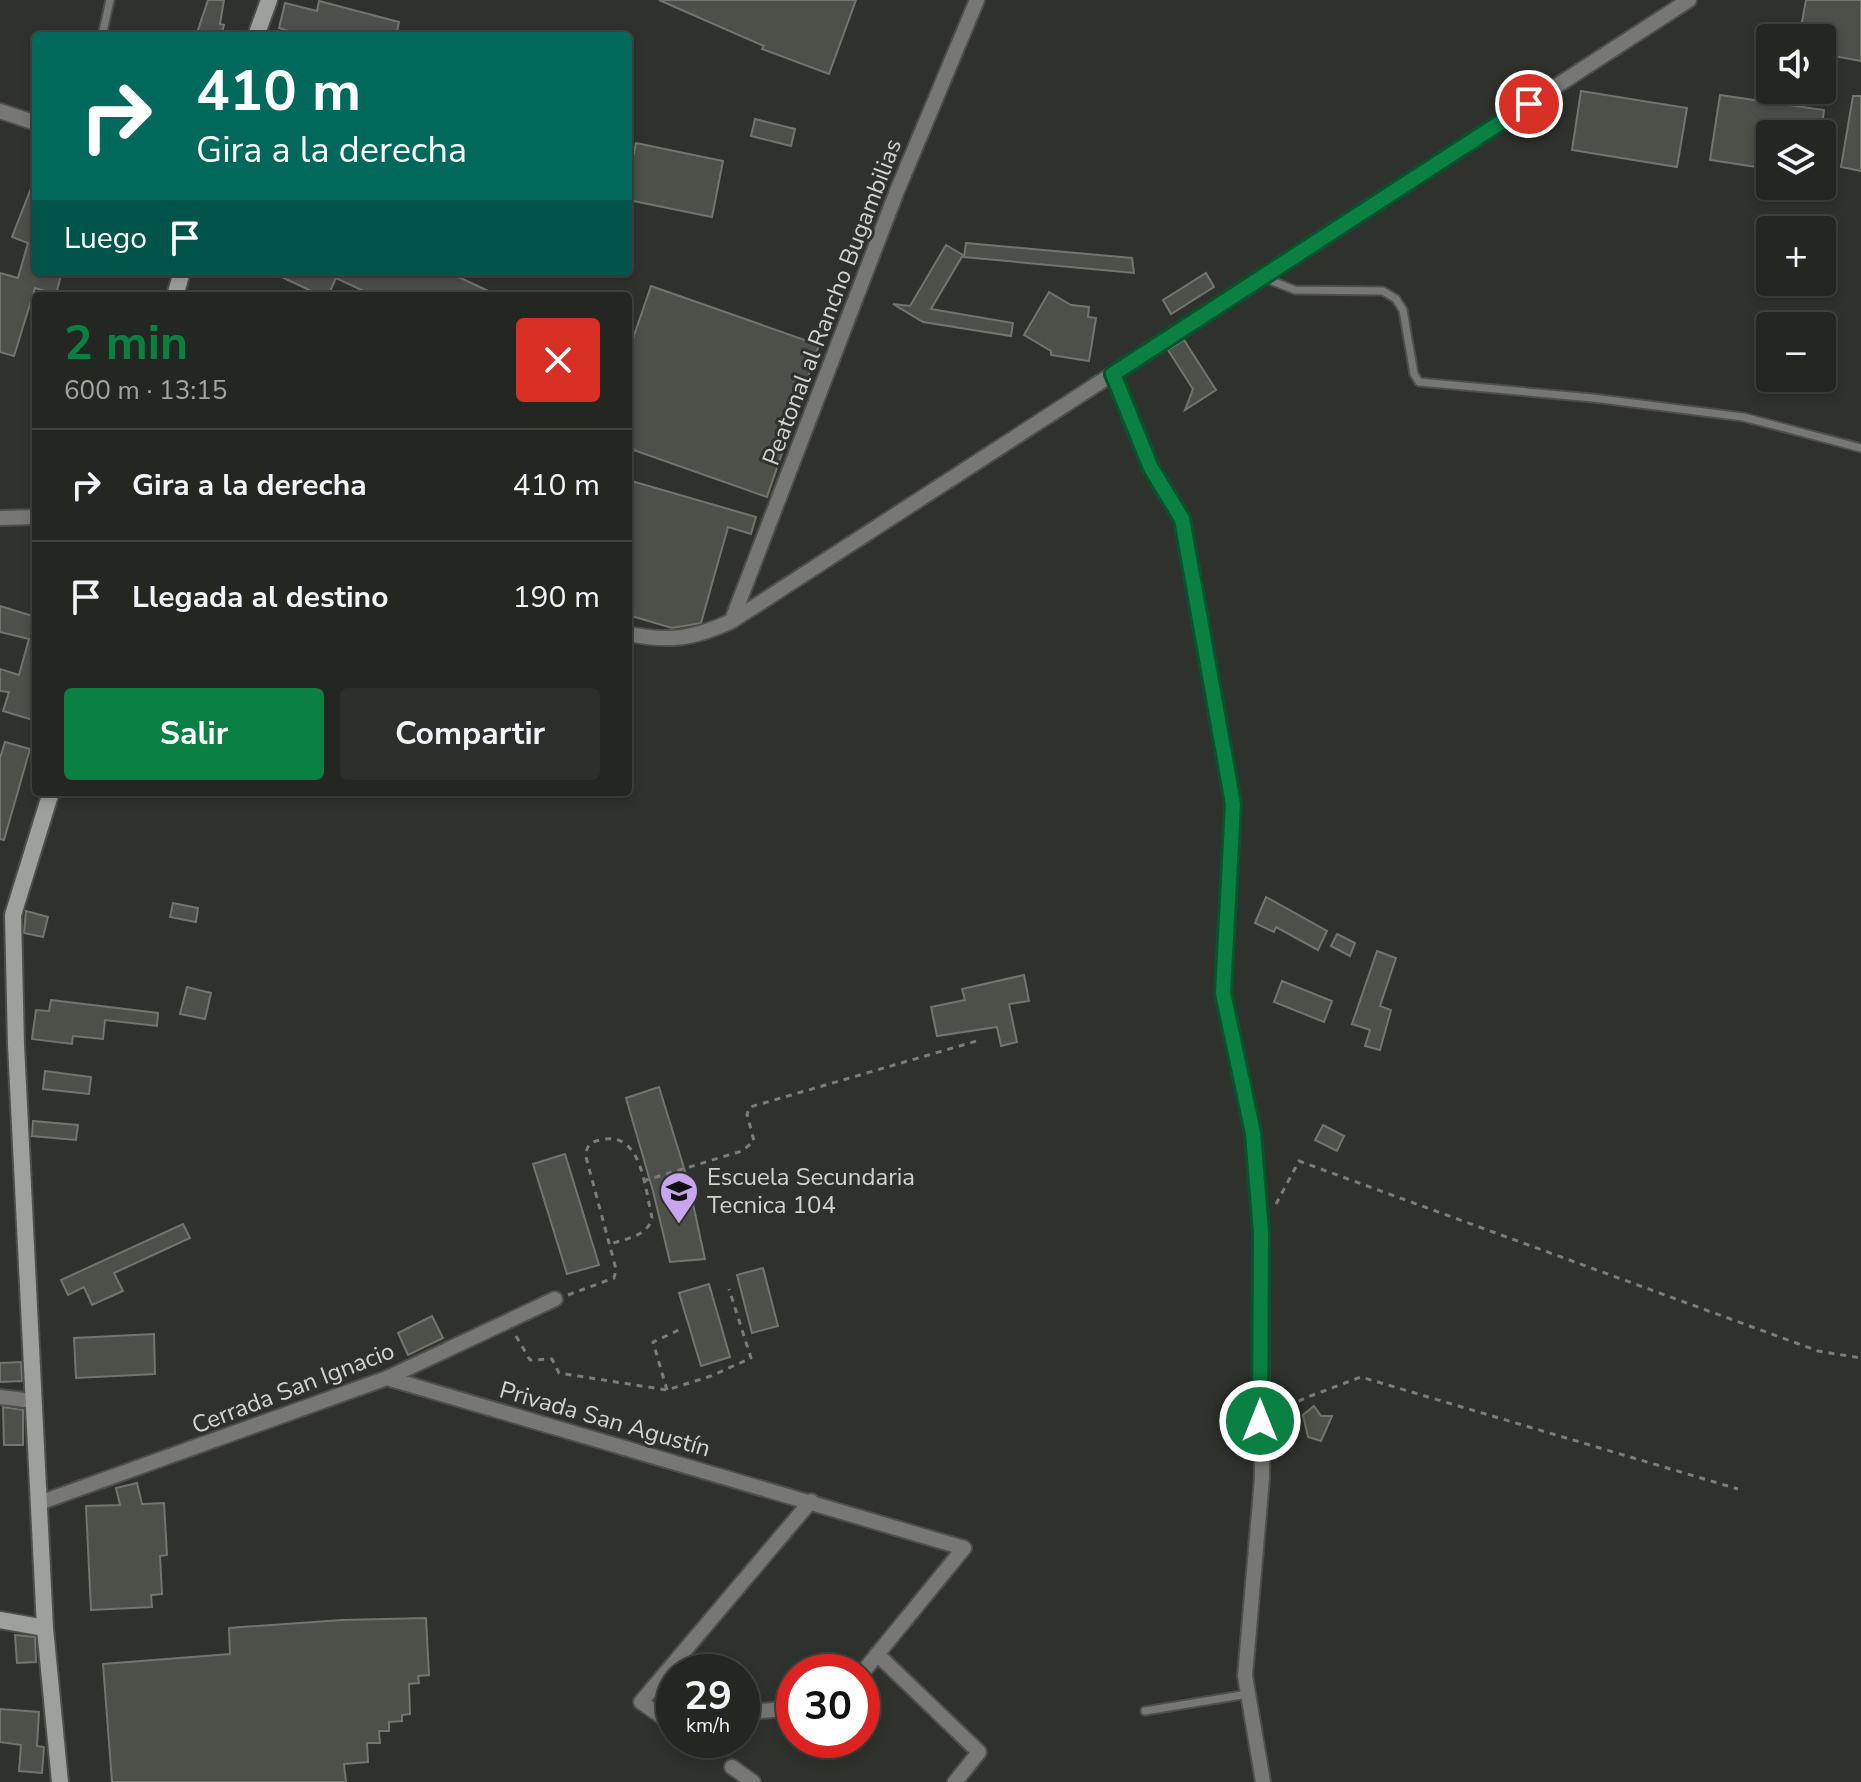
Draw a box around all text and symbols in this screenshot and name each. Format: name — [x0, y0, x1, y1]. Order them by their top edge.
map controls — [1756, 24, 1836, 392]
button: sound — [1756, 24, 1836, 104]
text: 410 m — [196, 53, 361, 130]
icon: right — [64, 64, 168, 168]
pin — [1495, 70, 1563, 138]
icon: arrive — [1507, 82, 1551, 126]
button: layers — [1756, 120, 1836, 200]
text: Gira a la derecha — [196, 126, 467, 175]
street label: Peatonal al Rancho Bugambilias — [755, 134, 909, 470]
icon: arrive — [163, 216, 207, 260]
button: + — [1756, 216, 1836, 296]
text: Luego — [64, 218, 147, 259]
text: 2 min — [64, 310, 188, 376]
button: − — [1756, 312, 1836, 392]
button: close — [516, 318, 600, 402]
text: 600 m · 13:15 — [64, 373, 227, 408]
icon: right — [64, 463, 108, 507]
text: Gira a la derecha — [132, 465, 367, 506]
text: 410 m — [513, 465, 600, 506]
icon: arrive — [64, 575, 108, 619]
text: Llegada al destino — [132, 577, 388, 618]
text: 190 m — [513, 577, 600, 618]
button: Salir — [64, 688, 324, 780]
button: Compartir — [340, 688, 600, 780]
place label: Escuela Secundaria Tecnica 104 — [707, 1161, 915, 1221]
school or university icon: Escuela Secundaria Tecnica 104 — [658, 1170, 700, 1225]
street label: Cerrada San Ignacio — [187, 1335, 399, 1441]
street label: Privada San Agustín — [496, 1374, 714, 1464]
position arrow — [1218, 1379, 1302, 1463]
speed limit sign: 30 — [776, 1654, 880, 1758]
text: 29 — [684, 1669, 732, 1723]
text: km/h — [686, 1712, 730, 1739]

